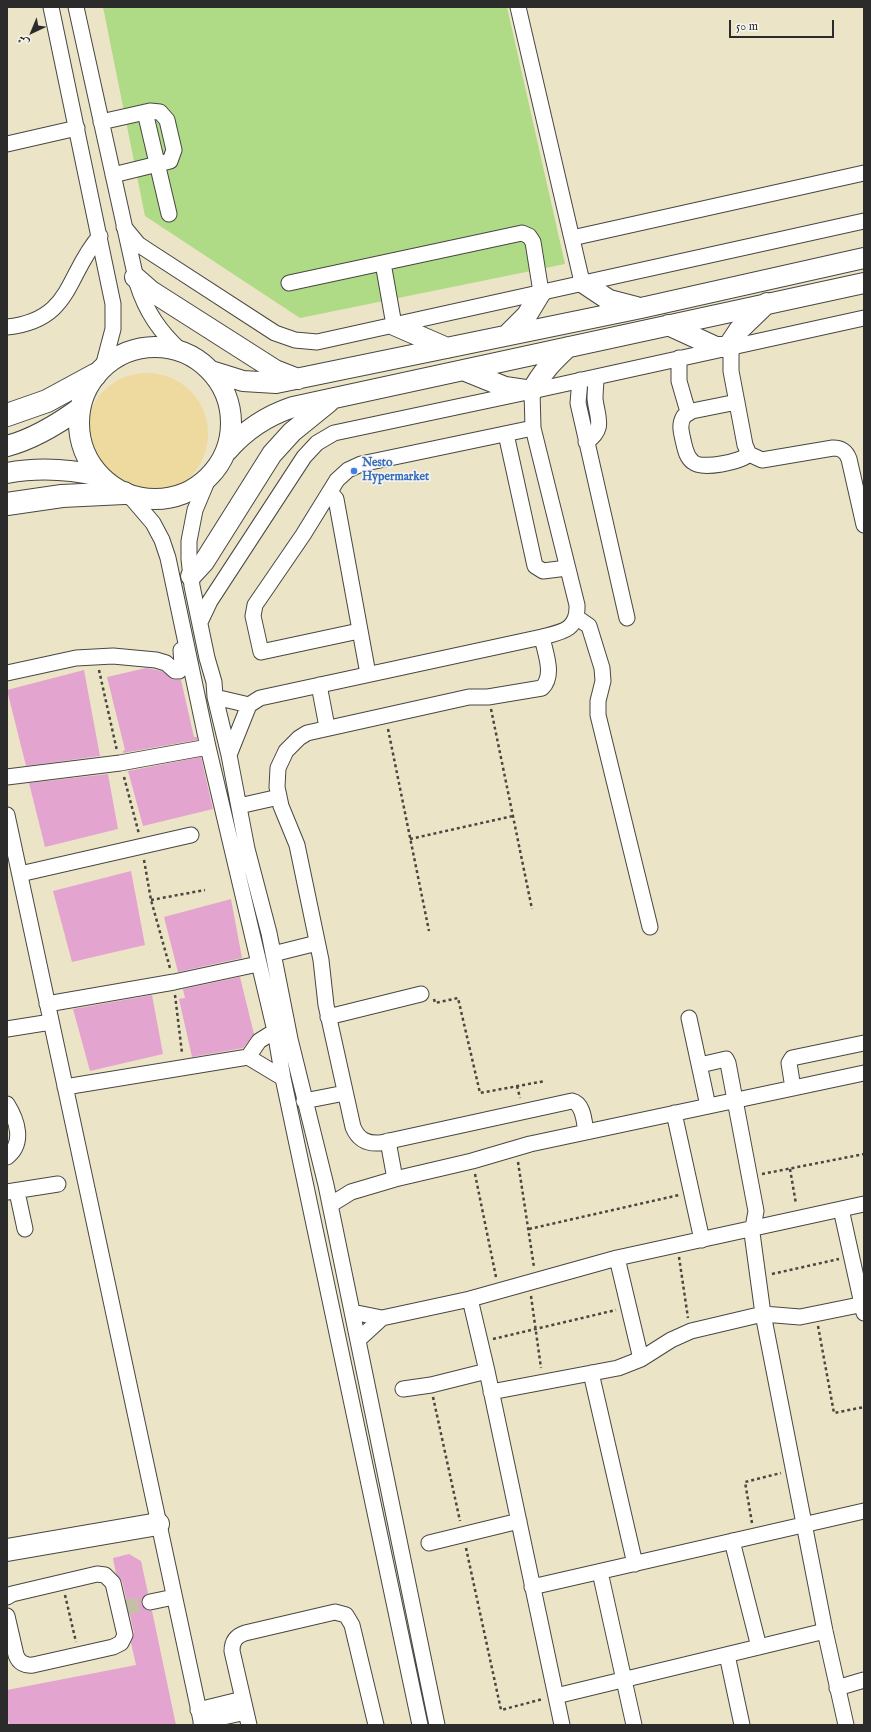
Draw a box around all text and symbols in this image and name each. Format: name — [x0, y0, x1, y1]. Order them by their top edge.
north arrow — [12, 12, 52, 52]
scale bar — [731, 12, 836, 38]
text: 50 m — [736, 19, 758, 34]
text: ش — [15, 32, 32, 49]
place label: Nesto Hypermarket — [362, 457, 429, 485]
marker: Nesto Hypermarket — [349, 466, 359, 476]

